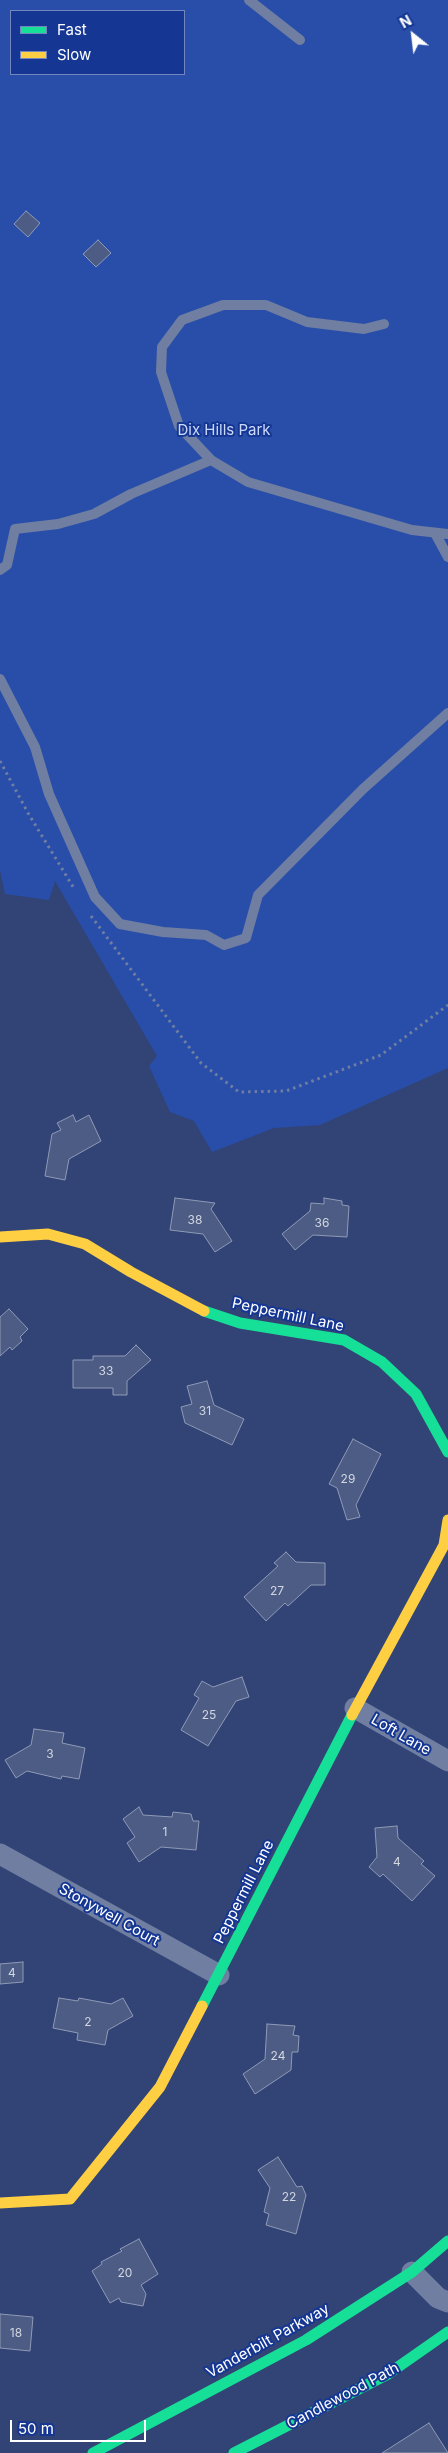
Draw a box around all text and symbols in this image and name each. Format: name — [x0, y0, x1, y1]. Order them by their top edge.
legend — [10, 10, 185, 75]
north arrow — [388, 10, 438, 60]
text: N — [397, 11, 414, 31]
text: Fast — [57, 20, 87, 39]
text: Slow — [57, 45, 91, 64]
park label: Dix Hills Park — [177, 421, 271, 439]
house number: 38 — [188, 1213, 202, 1227]
house number: 36 — [315, 1216, 329, 1230]
street label: Peppermill Lane — [230, 1294, 346, 1336]
house number: 33 — [99, 1364, 113, 1378]
house number: 31 — [199, 1404, 211, 1418]
house number: 29 — [341, 1472, 355, 1486]
house number: 27 — [270, 1584, 284, 1598]
house number: 25 — [202, 1708, 216, 1722]
street label: Loft Lane — [368, 1711, 434, 1759]
house number: 3 — [46, 1747, 54, 1761]
house number: 1 — [163, 1825, 167, 1839]
street label: Peppermill Lane — [210, 1837, 278, 1947]
house number: 4 — [393, 1855, 401, 1869]
street label: Stonywell Court — [56, 1880, 162, 1950]
house number: 4 — [8, 1966, 16, 1980]
house number: 2 — [84, 2015, 92, 2029]
house number: 24 — [271, 2049, 285, 2063]
house number: 22 — [282, 2190, 296, 2204]
house number: 20 — [118, 2266, 132, 2280]
street label: Vanderbilt Parkway — [204, 2300, 332, 2382]
house number: 18 — [10, 2326, 22, 2340]
street label: Candlewood Path — [284, 2359, 402, 2433]
scale bar — [12, 2410, 149, 2442]
text: 50 m — [18, 2419, 54, 2438]

